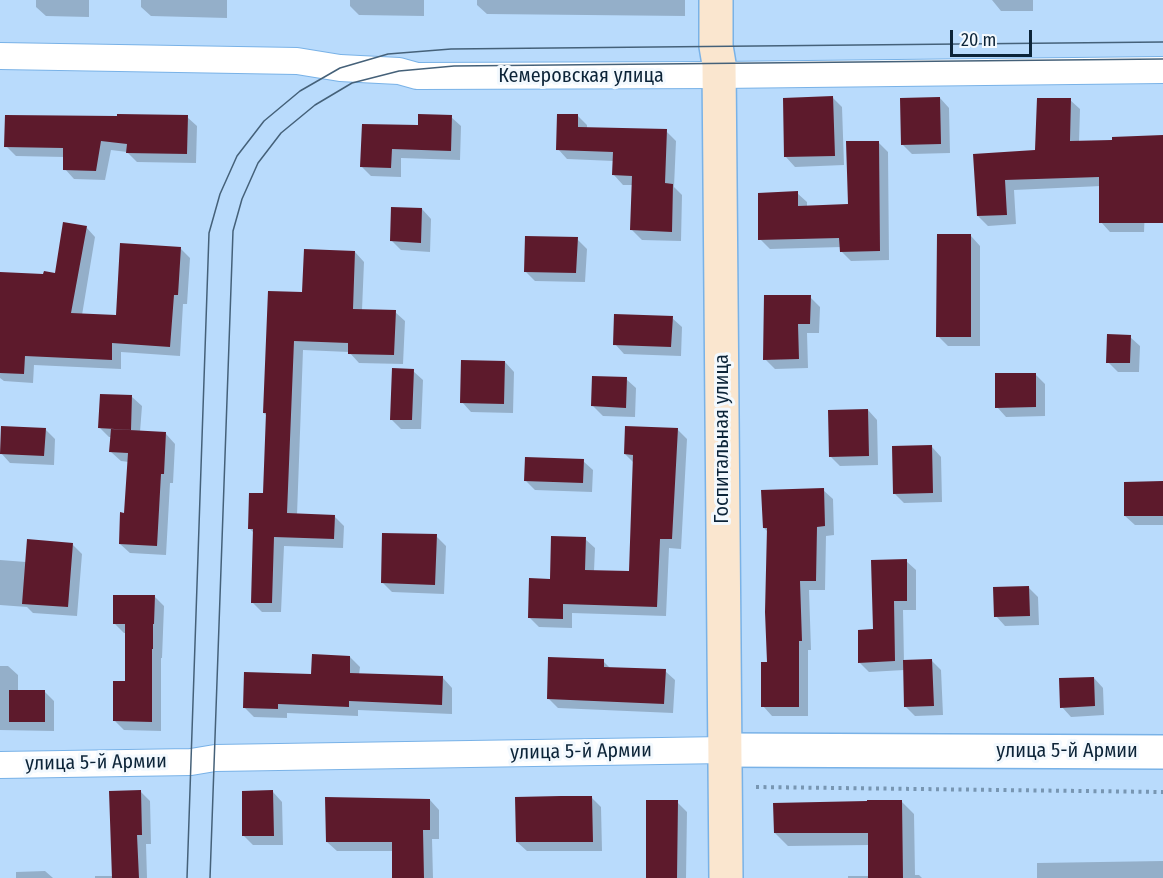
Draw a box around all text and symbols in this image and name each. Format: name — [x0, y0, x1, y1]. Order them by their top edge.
scale bar — [953, 18, 1036, 56]
text: 20 m — [961, 29, 996, 51]
street label: Кемеровская улица — [498, 64, 664, 88]
street label: Госпитальная улица — [710, 354, 734, 524]
street label: улица 5-й Армии — [510, 739, 652, 765]
street label: улица 5-й Армии — [996, 739, 1138, 763]
street label: улица 5-й Армии — [25, 750, 167, 776]

